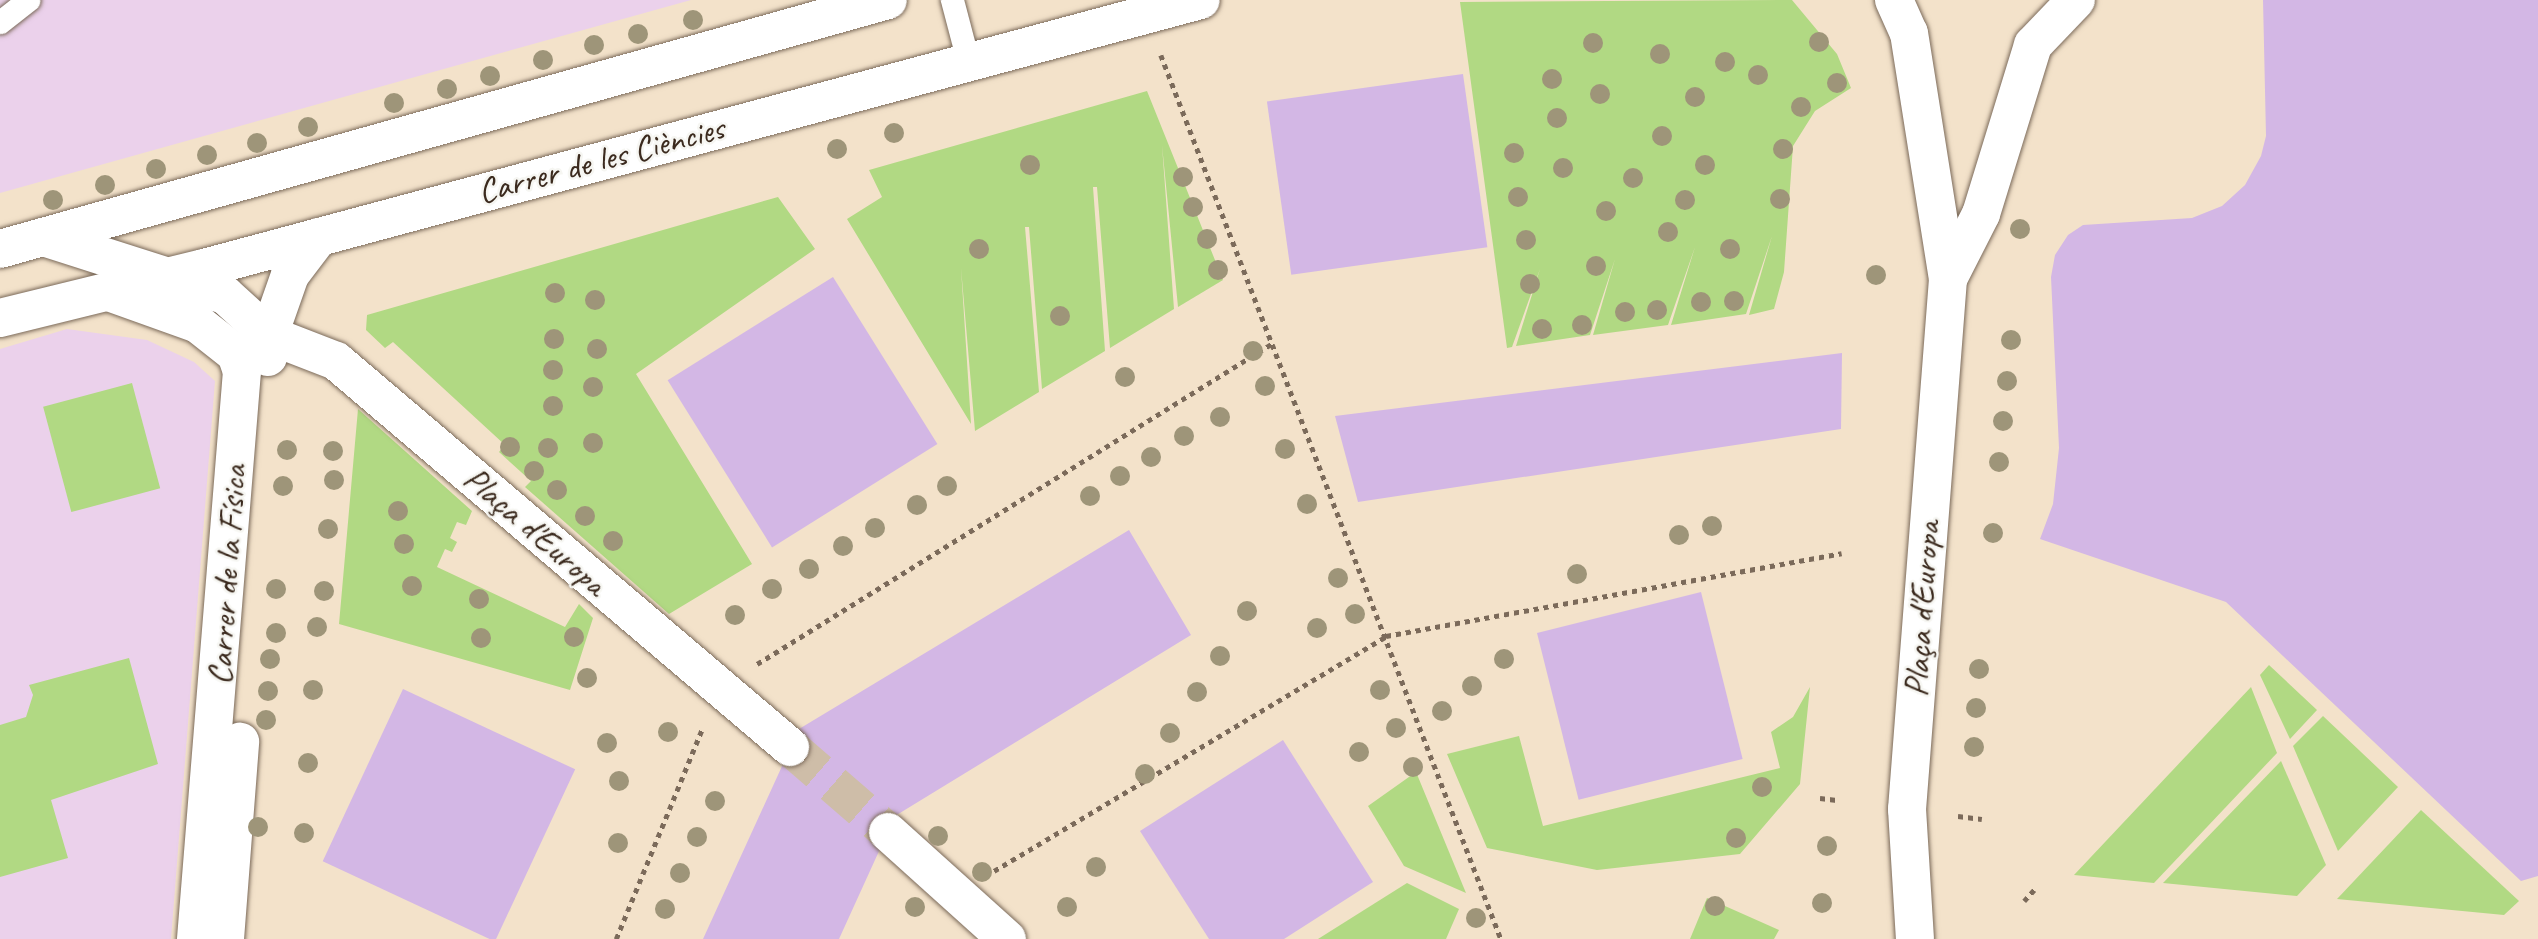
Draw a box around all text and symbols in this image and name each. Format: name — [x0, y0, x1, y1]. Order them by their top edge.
street label: Carrer de les Ciències — [473, 107, 729, 213]
street label: Plaça d'Europa — [455, 457, 615, 605]
street label: Carrer de la Física — [198, 464, 256, 686]
street label: Plaça d'Europa — [1895, 520, 1949, 698]

